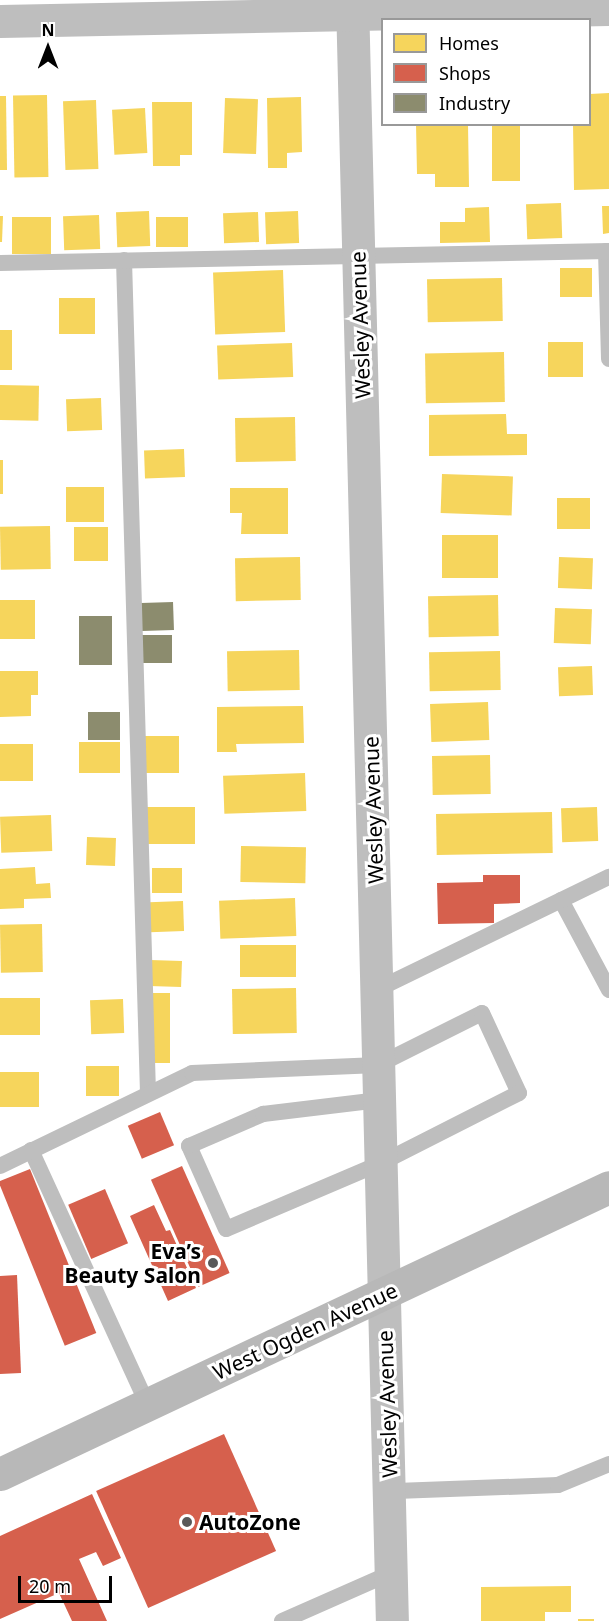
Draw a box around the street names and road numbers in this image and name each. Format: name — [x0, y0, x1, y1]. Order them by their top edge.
street label: Wesley Avenue — [345, 251, 375, 399]
street label: Wesley Avenue — [358, 736, 388, 884]
street label: West Ogden Avenue — [209, 1277, 401, 1385]
street label: Wesley Avenue — [372, 1330, 402, 1478]

